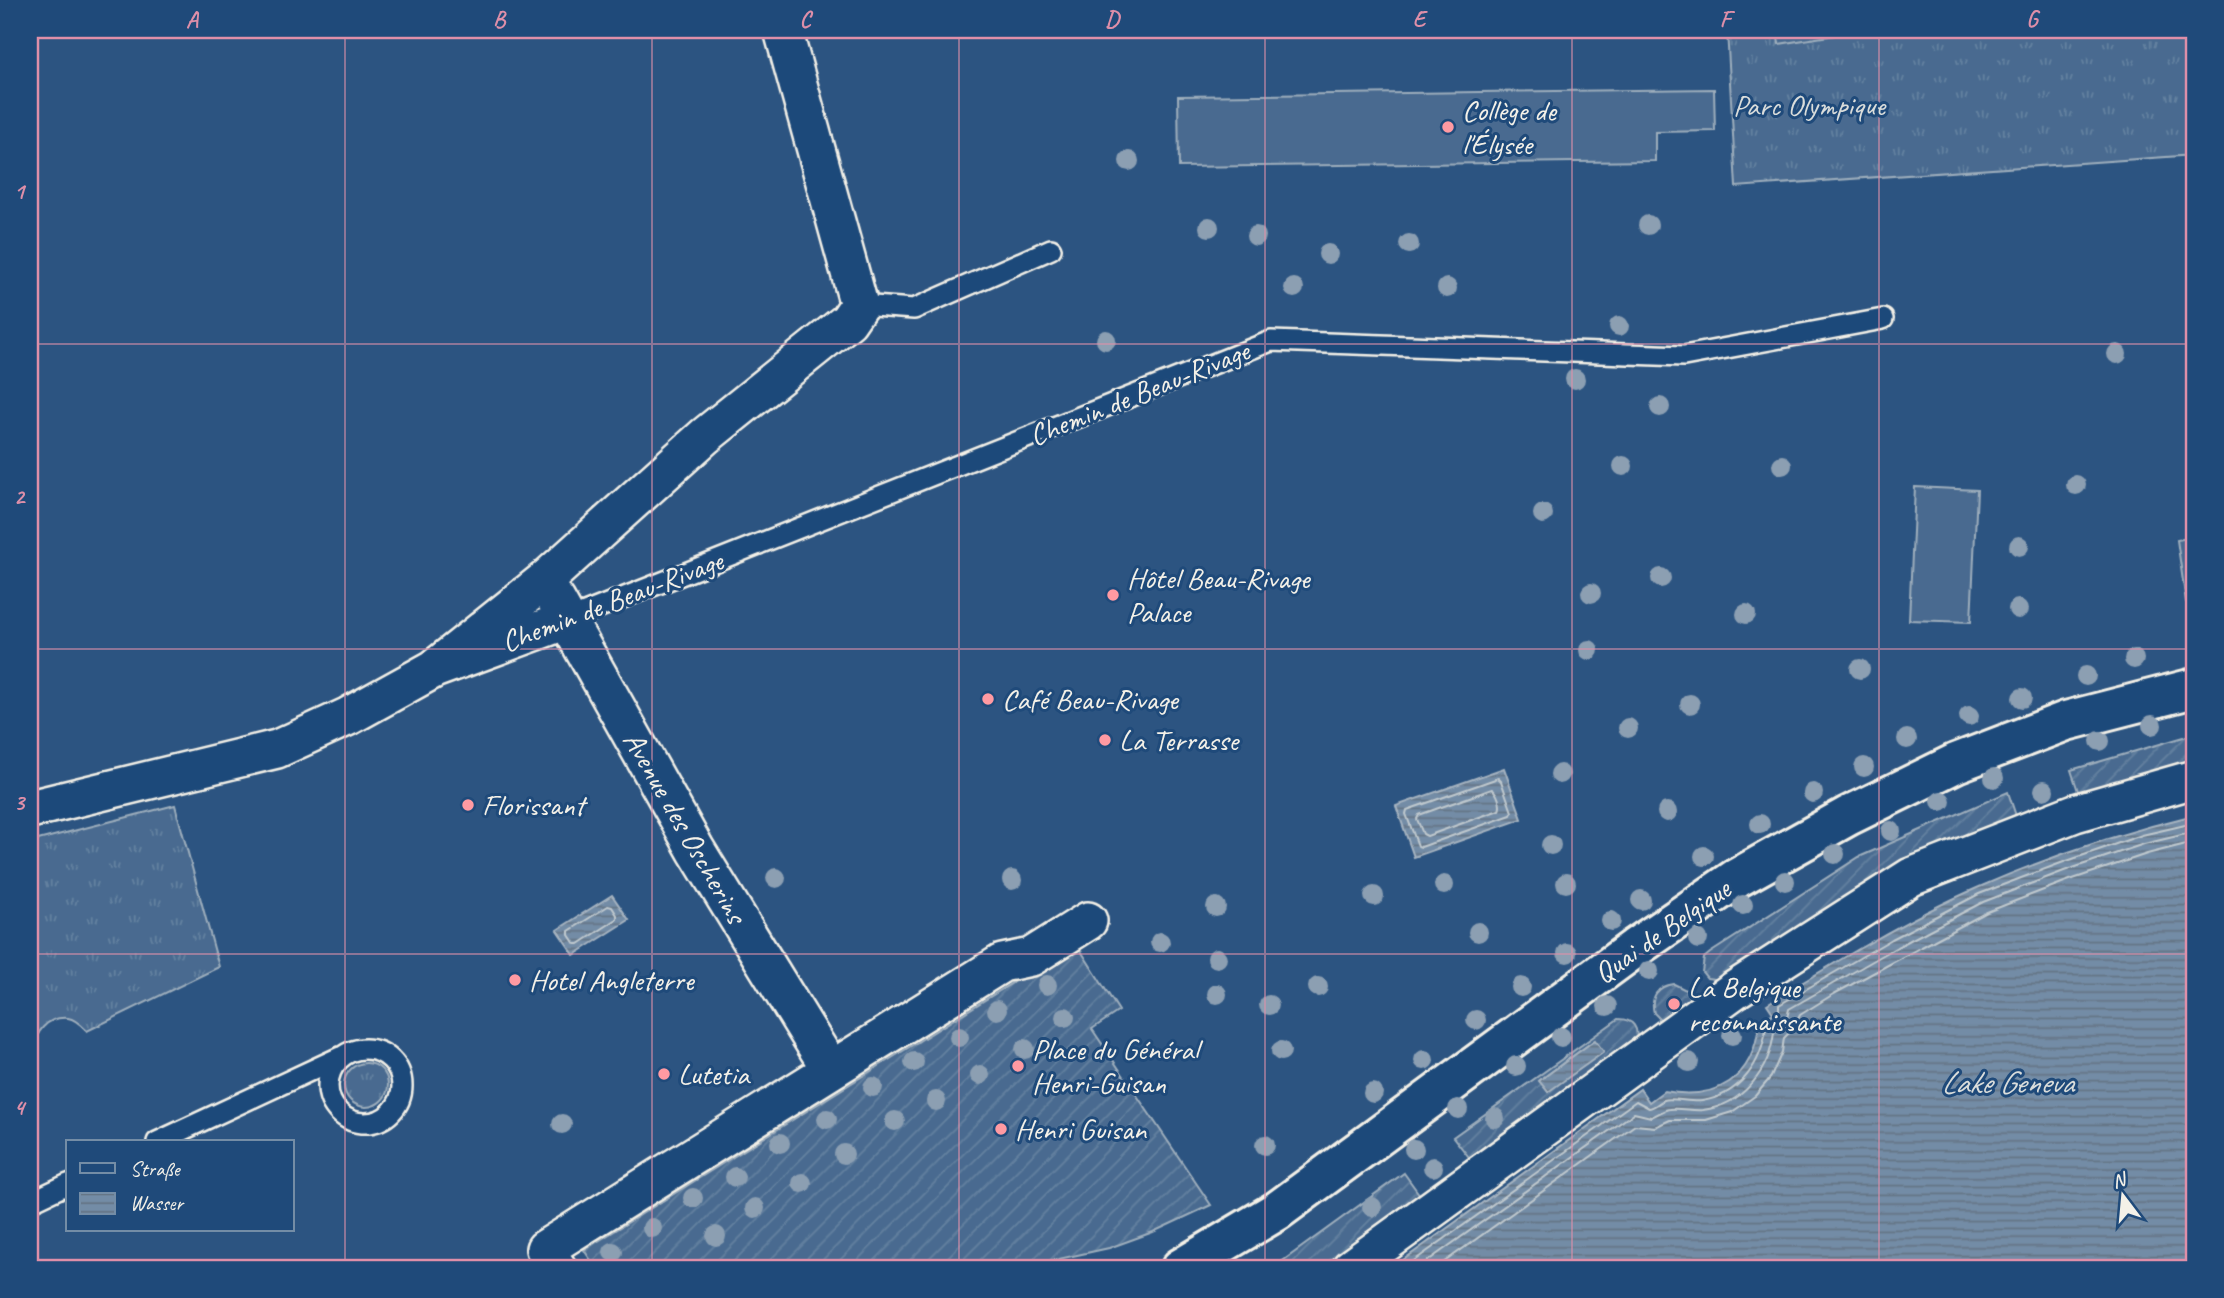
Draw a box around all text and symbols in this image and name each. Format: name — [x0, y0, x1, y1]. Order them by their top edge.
text: A — [186, 5, 200, 34]
text: B — [493, 5, 507, 34]
text: C — [800, 5, 814, 34]
text: D — [1105, 5, 1121, 34]
text: E — [1413, 5, 1429, 34]
text: F — [1720, 5, 1736, 34]
text: G — [2026, 5, 2041, 34]
park label: Parc Olympique — [1733, 86, 1887, 124]
place label: Collège de l'Élysée — [1462, 91, 1558, 163]
marker: Collège de l'Élysée — [1440, 119, 1456, 135]
text: 1 — [14, 177, 27, 206]
street label: Chemin de Beau-Rivage — [1023, 331, 1257, 454]
text: 2 — [14, 482, 27, 511]
street label: Chemin de Beau-Rivage — [496, 541, 730, 661]
place label: Hôtel Beau-Rivage Palace — [1127, 559, 1312, 631]
marker: Hôtel Beau-Rivage Palace — [1105, 587, 1121, 603]
place label: Café Beau-Rivage — [1002, 680, 1180, 718]
marker: Café Beau-Rivage — [980, 691, 996, 707]
place label: La Terrasse — [1119, 721, 1240, 759]
street label: Avenue des Oscherins — [615, 724, 757, 932]
marker: La Terrasse — [1097, 732, 1113, 748]
place label: Florissant — [482, 786, 589, 824]
text: 3 — [14, 788, 27, 817]
marker: Florissant — [460, 797, 476, 813]
street label: Quai de Belgique — [1586, 869, 1740, 992]
place label: Hotel Angleterre — [529, 961, 696, 999]
place label: La Belgique reconnaissante — [1688, 968, 1842, 1040]
marker: Hotel Angleterre — [507, 972, 523, 988]
marker: La Belgique reconnaissante — [1666, 996, 1682, 1012]
place label: Place du Général Henri-Guisan — [1032, 1030, 1203, 1102]
place label: Lutetia — [678, 1055, 751, 1093]
marker: Place du Général Henri-Guisan — [1010, 1058, 1026, 1074]
water label: Lake Geneva — [1941, 1062, 2076, 1103]
marker: Lutetia — [656, 1066, 672, 1082]
text: 4 — [14, 1093, 27, 1122]
place label: Henri Guisan — [1015, 1110, 1148, 1148]
marker: Henri Guisan — [993, 1121, 1009, 1137]
legend — [66, 1140, 294, 1232]
text: Straße — [130, 1156, 182, 1182]
north arrow — [2088, 1162, 2158, 1232]
text: N — [2110, 1167, 2131, 1194]
text: Wasser — [130, 1190, 184, 1216]

